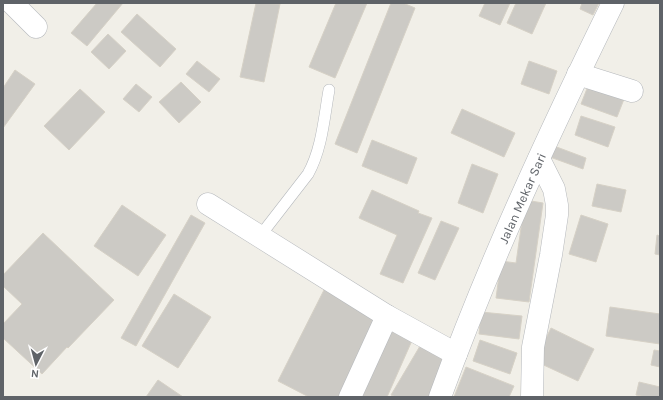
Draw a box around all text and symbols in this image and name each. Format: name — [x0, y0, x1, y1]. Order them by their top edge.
street label: Jalan Mekar Sari — [496, 151, 549, 246]
north arrow — [16, 344, 56, 384]
text: N — [30, 367, 40, 380]

